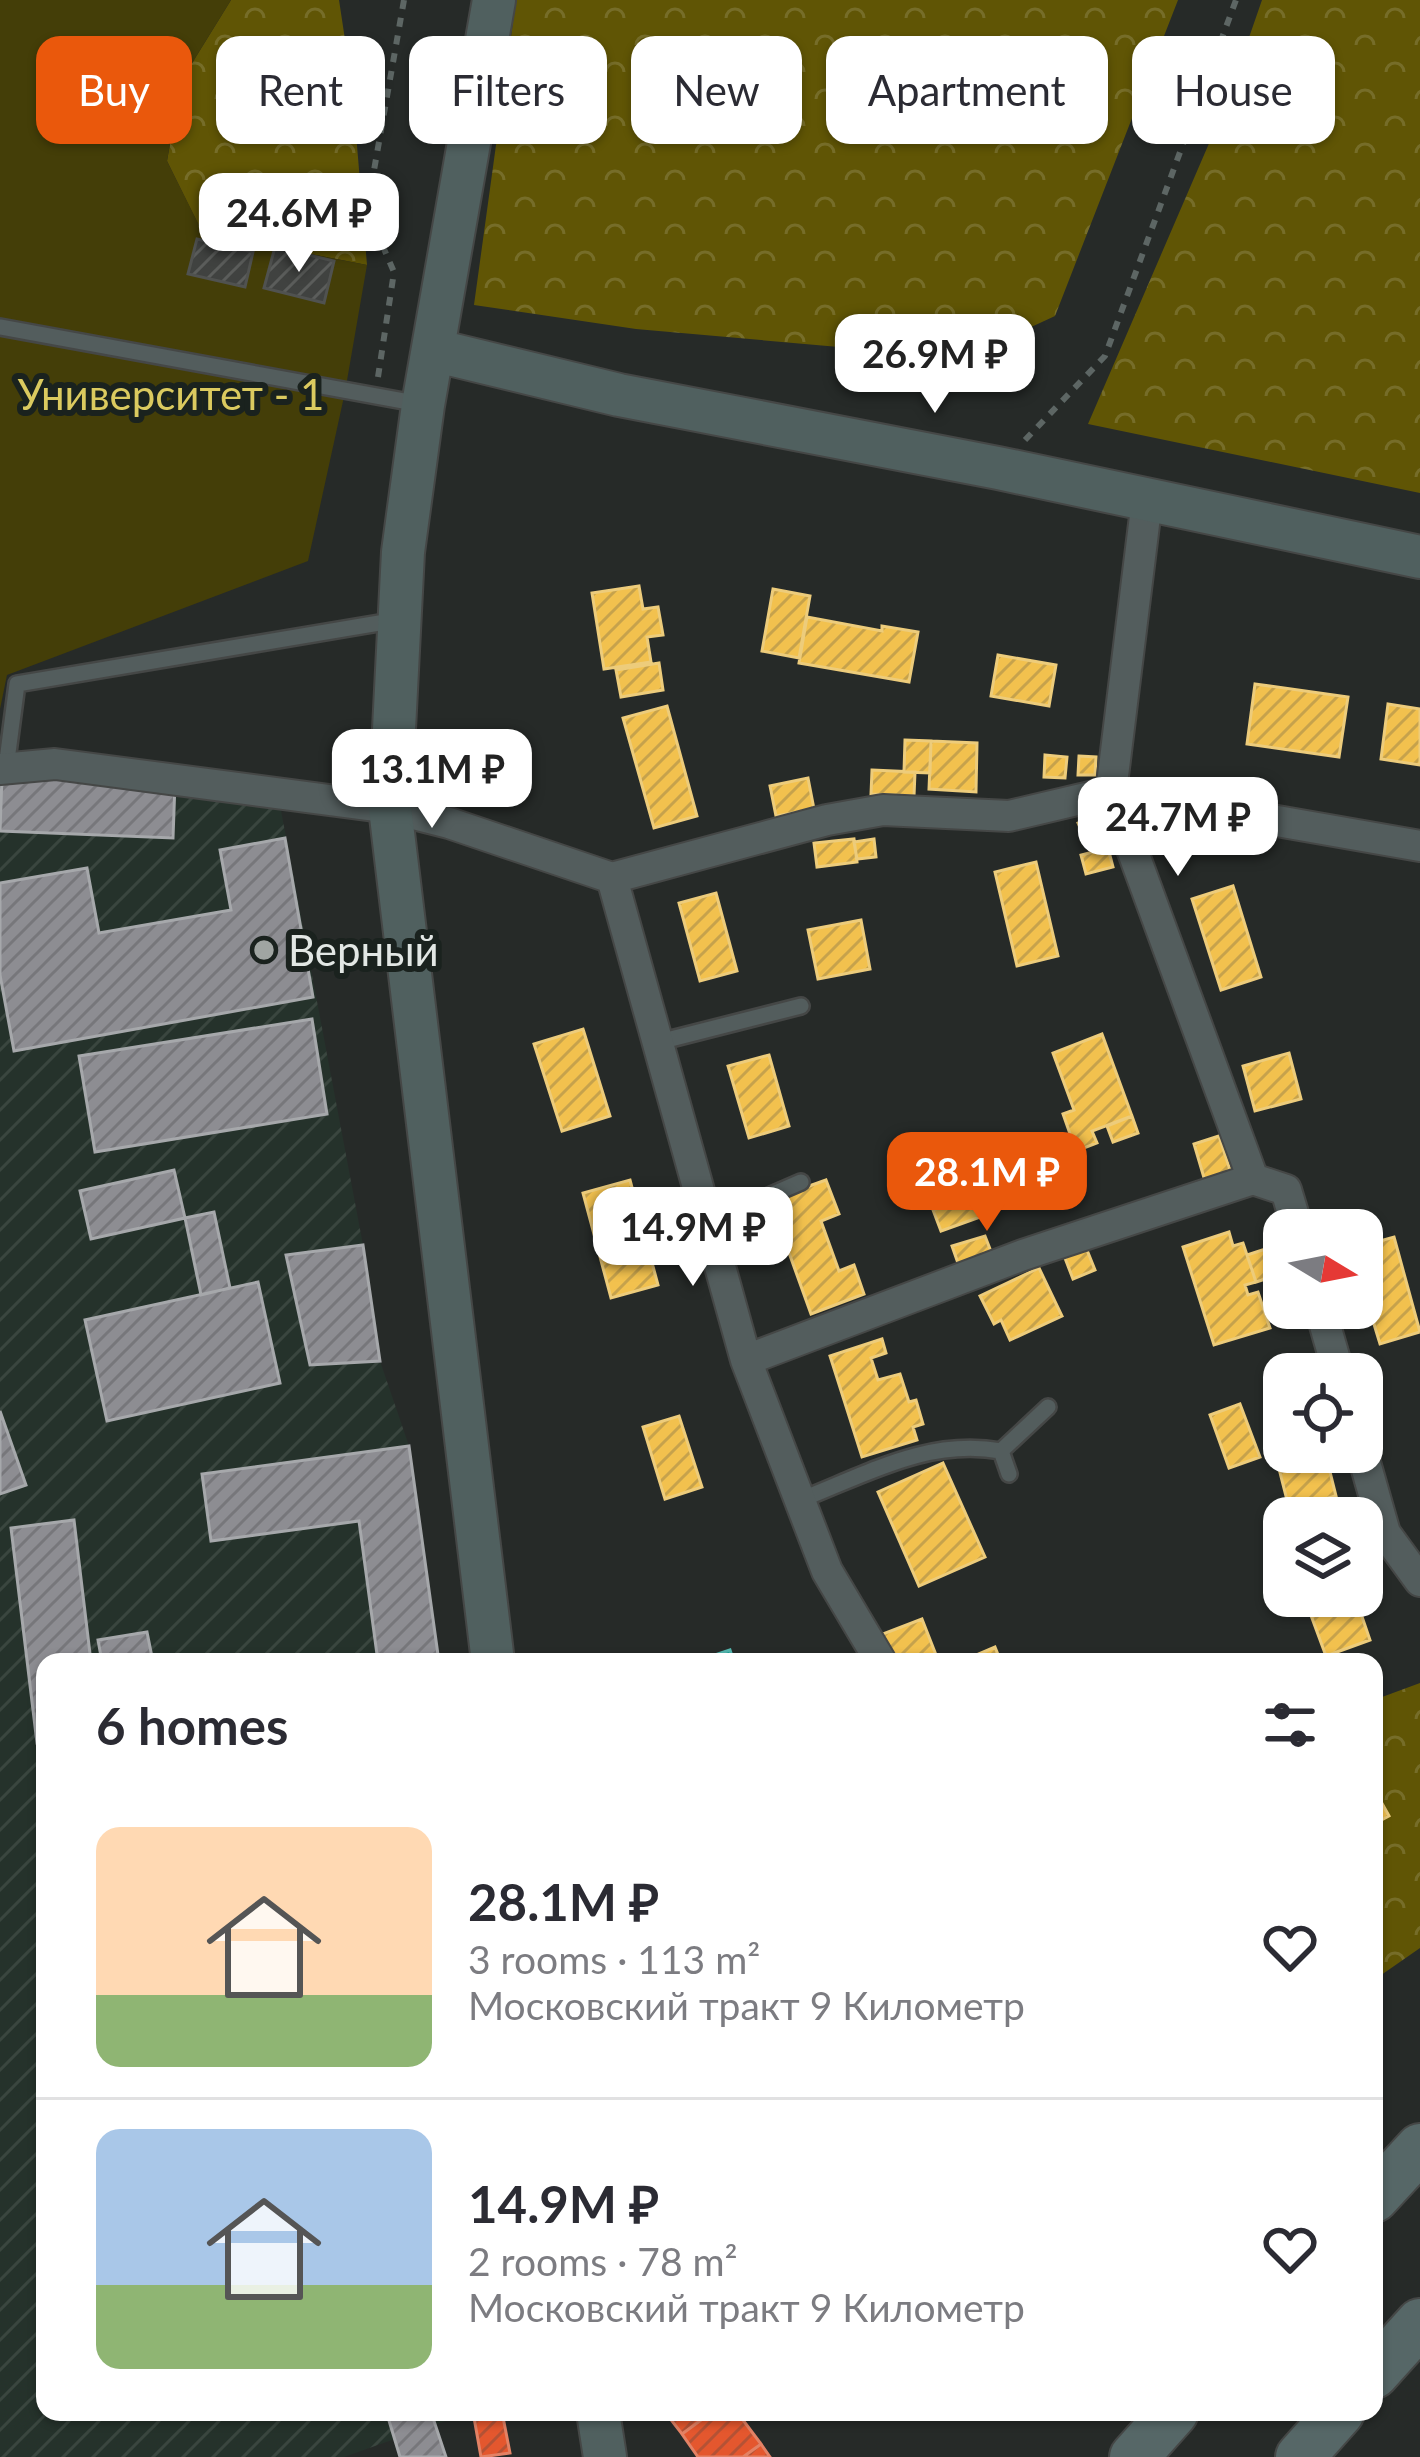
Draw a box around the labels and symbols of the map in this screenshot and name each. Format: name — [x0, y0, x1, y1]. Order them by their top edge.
pin: 24.6M ₽ — [188, 173, 410, 275]
pin: 26.9M ₽ — [824, 314, 1046, 416]
park label: Университет - 1 — [18, 369, 324, 419]
pin: 13.1M ₽ — [321, 729, 543, 831]
pin: 24.7M ₽ — [1067, 777, 1289, 879]
place label: Верный — [288, 925, 439, 975]
marker: Верный — [251, 937, 277, 963]
pin: 28.1M ₽ — [876, 1132, 1098, 1234]
pin: 14.9M ₽ — [582, 1187, 804, 1289]
north arrow — [1263, 1209, 1383, 1329]

